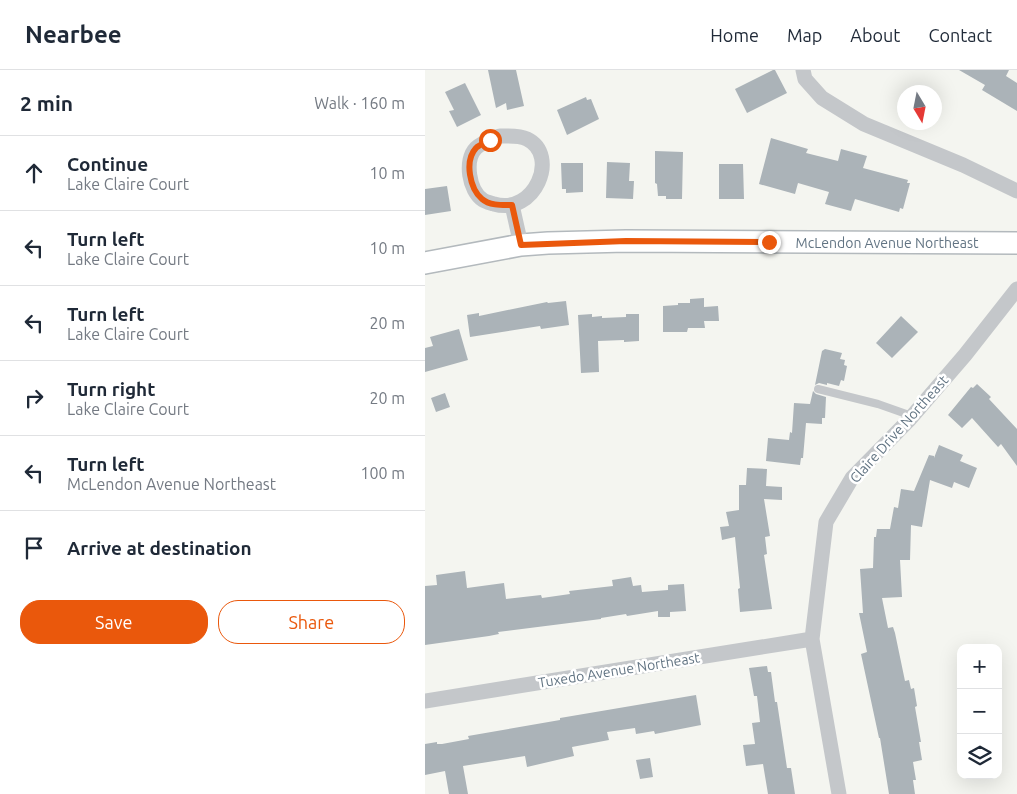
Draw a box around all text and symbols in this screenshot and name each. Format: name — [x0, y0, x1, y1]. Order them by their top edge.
text: Nearbee — [25, 21, 122, 48]
text: Home — [710, 25, 759, 45]
text: Map — [787, 25, 822, 45]
text: About — [850, 25, 900, 45]
text: Contact — [928, 25, 992, 45]
north arrow — [897, 85, 942, 130]
text: 2 min — [20, 91, 73, 115]
text: Walk · 160 m — [314, 94, 405, 112]
route start — [479, 129, 502, 152]
text: Continue — [67, 153, 148, 175]
icon: ahead — [20, 159, 48, 187]
text: 10 m — [369, 164, 405, 182]
text: Lake Claire Court — [67, 175, 189, 193]
text: Turn left — [67, 228, 145, 250]
route end — [758, 231, 781, 254]
icon: left — [20, 234, 48, 262]
street label: McLendon Avenue Northeast — [796, 235, 979, 251]
text: 10 m — [369, 239, 405, 257]
text: Lake Claire Court — [67, 250, 189, 268]
text: Turn left — [67, 303, 145, 325]
icon: left — [20, 309, 48, 337]
text: 20 m — [369, 314, 405, 332]
text: Lake Claire Court — [67, 325, 189, 343]
street label: Claire Drive Northeast — [847, 372, 952, 486]
text: Turn right — [67, 378, 155, 400]
icon: right — [20, 384, 48, 412]
text: 20 m — [369, 389, 405, 407]
text: Lake Claire Court — [67, 400, 189, 418]
text: Turn left — [67, 453, 145, 475]
icon: left — [20, 459, 48, 487]
text: 100 m — [360, 464, 405, 482]
text: McLendon Avenue Northeast — [67, 475, 276, 493]
icon: arrive — [20, 534, 48, 562]
text: Arrive at destination — [67, 537, 252, 559]
button: Save — [20, 600, 208, 644]
button: Share — [218, 600, 405, 644]
map controls — [957, 644, 1002, 779]
button: + — [957, 644, 1002, 689]
street label: Tuxedo Avenue Northeast — [537, 649, 701, 691]
button: − — [957, 689, 1002, 734]
button: layers — [957, 734, 1002, 779]

